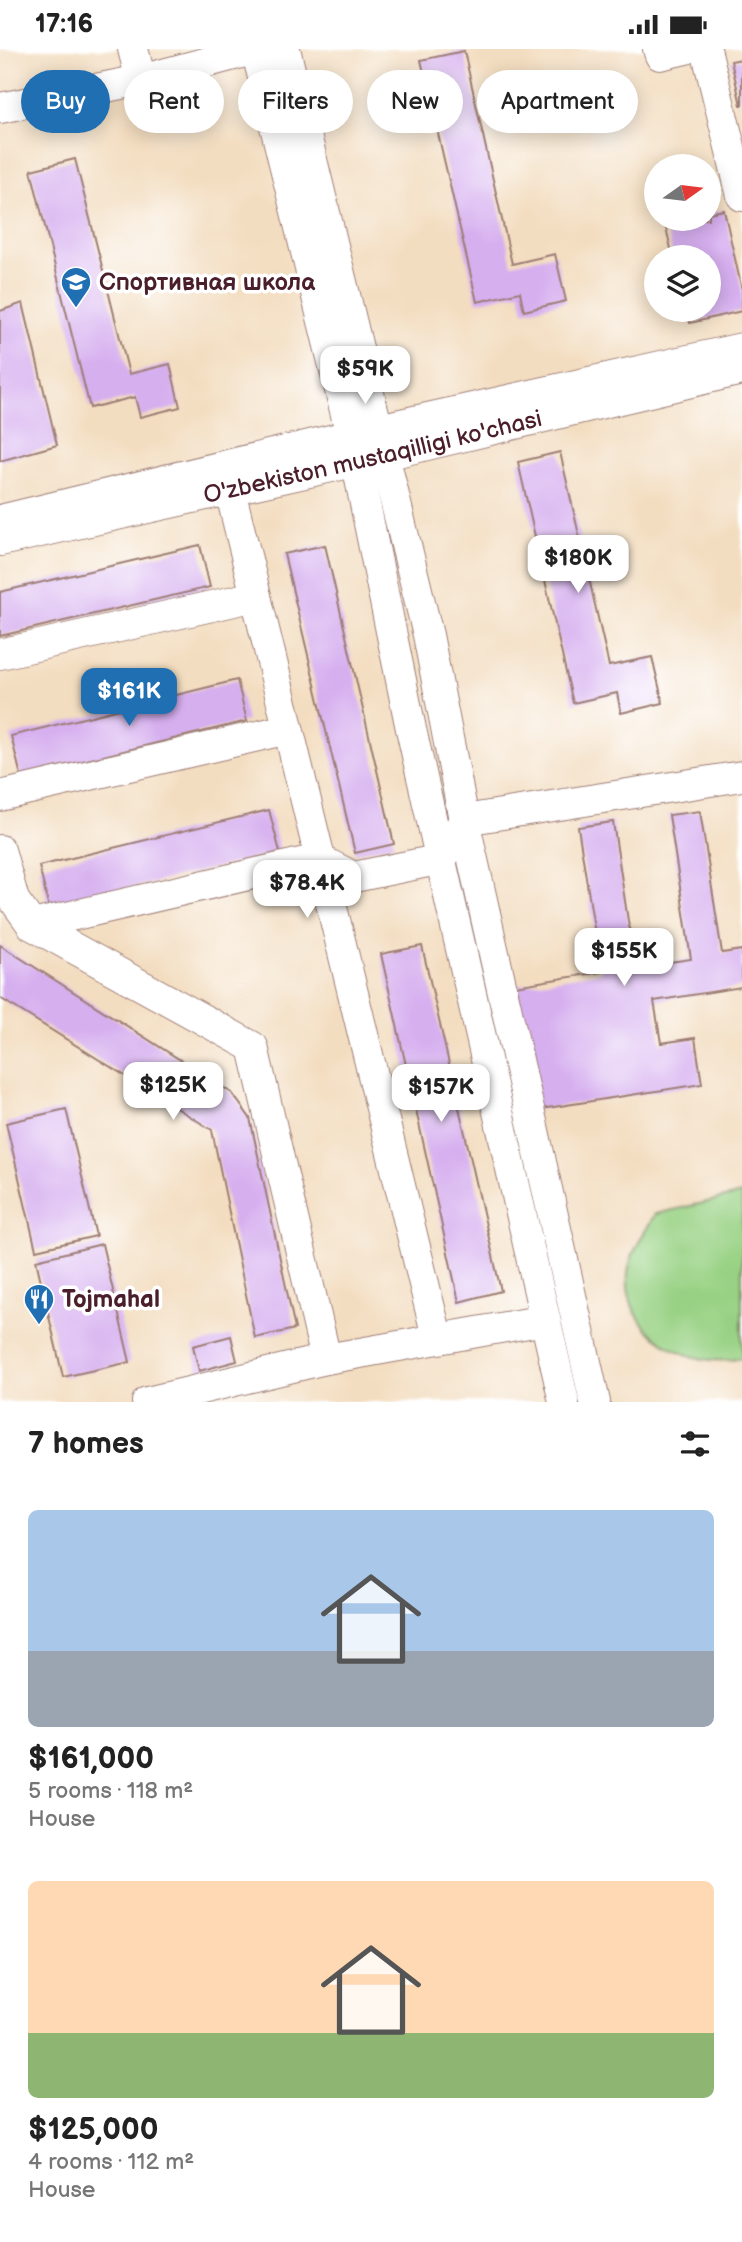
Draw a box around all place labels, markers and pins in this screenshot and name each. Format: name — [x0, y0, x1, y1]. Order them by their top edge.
school or university icon: Спортивная школа — [59, 265, 93, 309]
place label: Спортивная школа — [99, 268, 316, 297]
pin: $59K — [324, 347, 406, 406]
pin: $180K — [529, 535, 627, 595]
pin: $161K — [80, 669, 178, 728]
pin: $78.4K — [250, 861, 364, 920]
pin: $155K — [575, 929, 673, 988]
pin: $125K — [124, 1063, 222, 1122]
pin: $157K — [392, 1065, 490, 1124]
restaurant icon: Tojmahal — [22, 1282, 56, 1326]
place label: Tojmahal — [62, 1285, 160, 1314]

